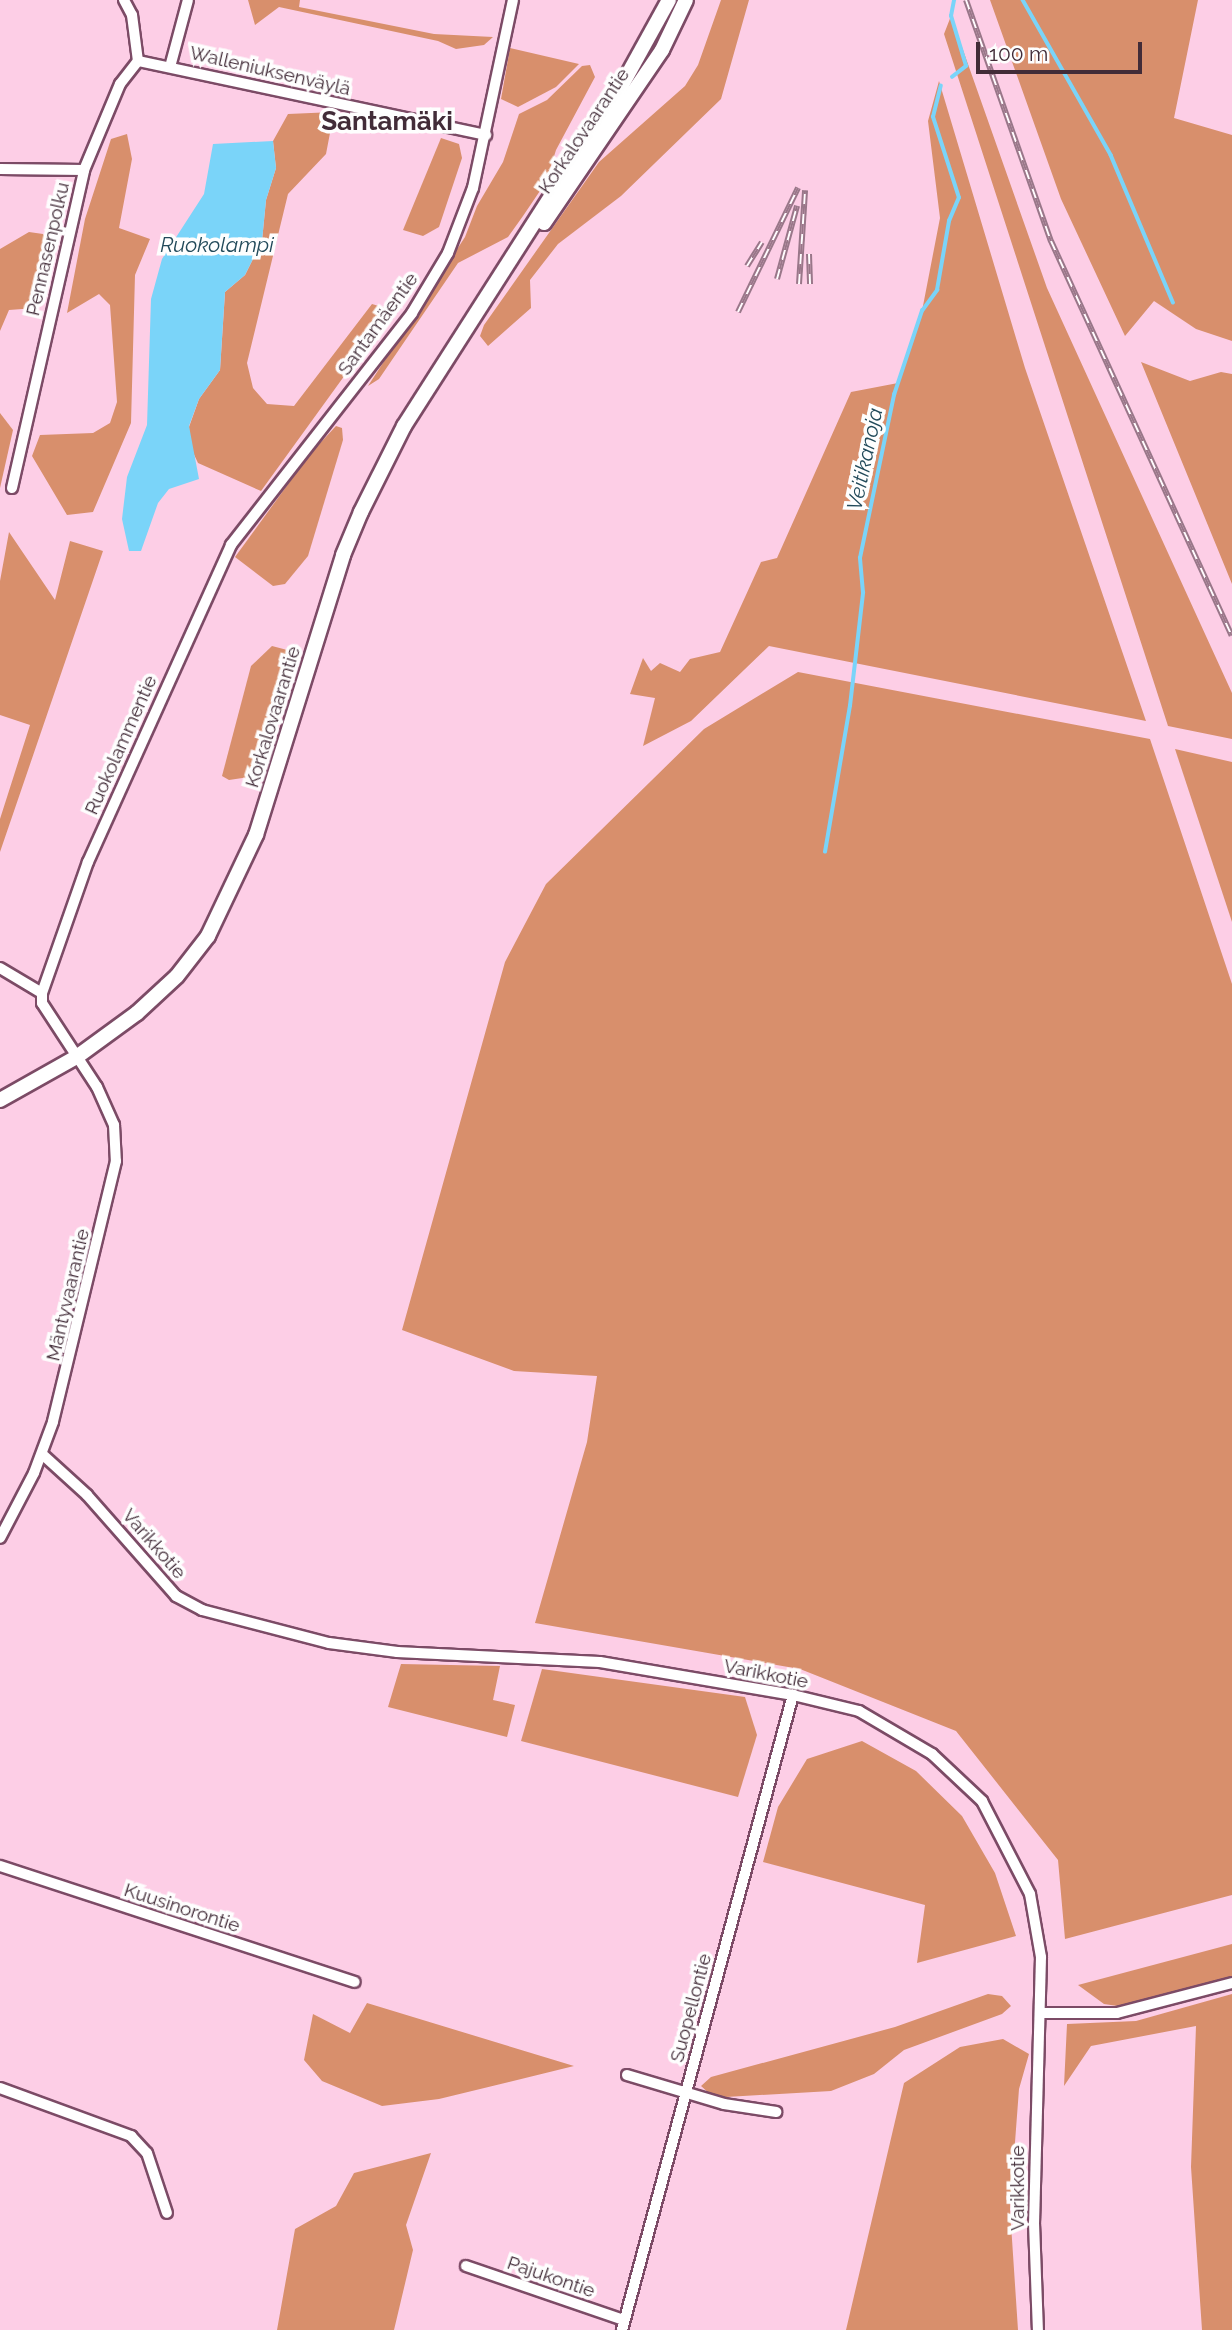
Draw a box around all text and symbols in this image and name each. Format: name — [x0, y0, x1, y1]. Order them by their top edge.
scale bar — [980, 28, 1146, 72]
street label: Walleniuksenväylä — [187, 41, 353, 101]
text: 100 m — [989, 41, 1048, 66]
street label: Korkalovaarantie — [534, 64, 634, 198]
district label: Santamäki — [321, 106, 453, 138]
street label: Pennasenpolku — [22, 180, 74, 318]
water label: Ruokolampi — [160, 232, 274, 258]
street label: Santamäentie — [333, 268, 423, 380]
water label: Veitikanoja — [842, 406, 888, 512]
street label: Korkalovaarantie — [241, 644, 305, 790]
street label: Ruokolammentie — [80, 672, 162, 818]
street label: Mäntyvaarantie — [42, 1227, 94, 1363]
street label: Varikkotie — [117, 1504, 191, 1584]
street label: Varikkotie — [722, 1655, 810, 1693]
street label: Kuusinorontie — [121, 1879, 243, 1937]
street label: Suopellontie — [666, 1951, 716, 2065]
street label: Varikkotie — [1007, 2145, 1029, 2231]
street label: Pajukontie — [504, 2251, 598, 2303]

